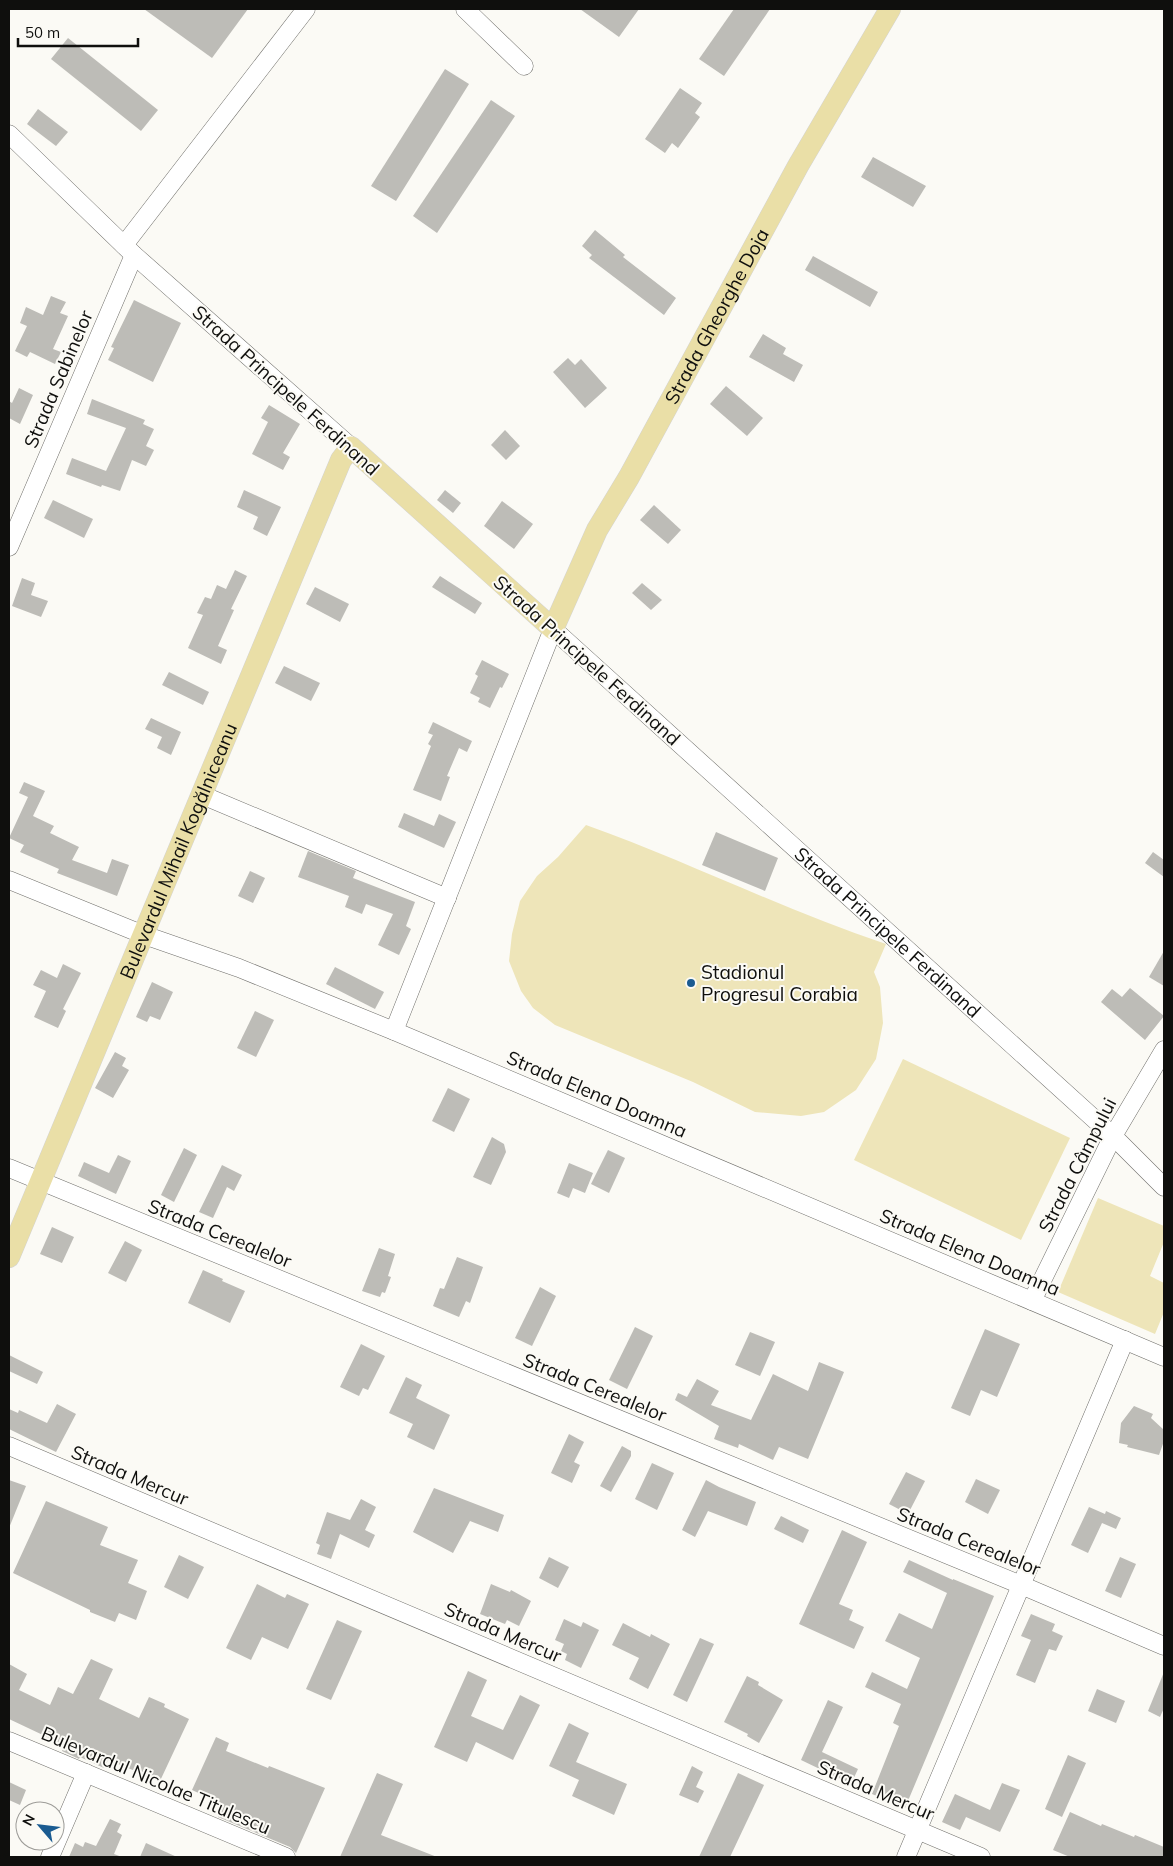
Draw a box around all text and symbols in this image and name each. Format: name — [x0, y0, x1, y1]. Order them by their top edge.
scale bar — [18, 15, 138, 47]
text: 50 m — [25, 23, 60, 42]
street label: Strada Gheorghe Doja — [659, 224, 774, 408]
street label: Strada Principele Ferdinand — [188, 300, 384, 480]
street label: Strada Sabinelor — [18, 306, 98, 451]
street label: Strada Principele Ferdinand — [489, 570, 685, 750]
street label: Bulevardul Mihail Kogălniceanu — [114, 719, 242, 982]
street label: Strada Principele Ferdinand — [790, 842, 986, 1023]
place label: Stadionul Progresul Corabia — [701, 960, 858, 1006]
marker: Stadionul Progresul Corabia — [685, 977, 697, 989]
street label: Strada Elena Doamna — [503, 1045, 691, 1143]
street label: Strada Câmpului — [1033, 1094, 1121, 1236]
street label: Strada Cerealelor — [145, 1193, 295, 1273]
street label: Strada Elena Doamna — [876, 1203, 1064, 1301]
street label: Strada Cerealelor — [520, 1347, 670, 1427]
street label: Strada Mercur — [68, 1440, 192, 1511]
street label: Strada Cerealelor — [894, 1501, 1044, 1581]
street label: Strada Mercur — [441, 1597, 565, 1668]
street label: Bulevardul Nicolae Titulescu — [38, 1721, 274, 1839]
street label: Strada Mercur — [814, 1755, 938, 1826]
north arrow — [15, 1801, 65, 1851]
text: N — [18, 1811, 39, 1829]

